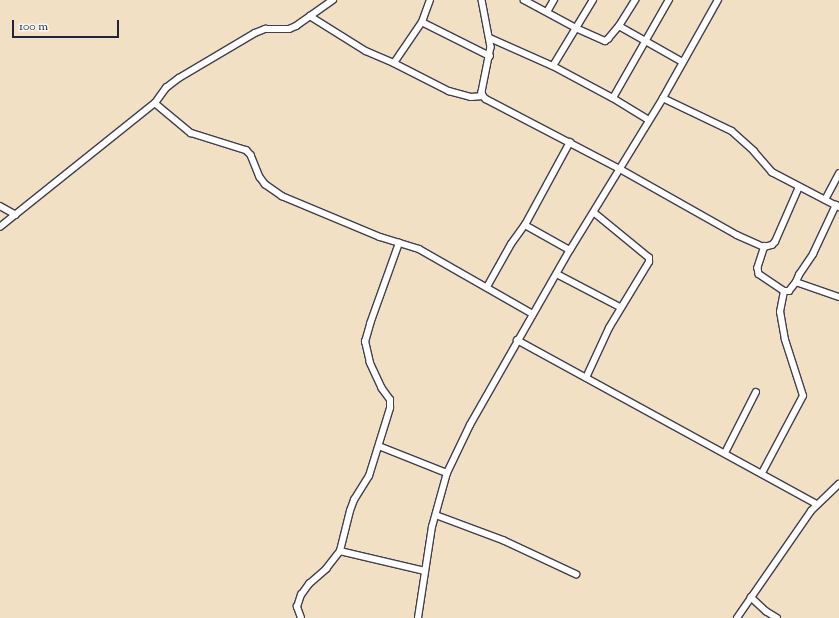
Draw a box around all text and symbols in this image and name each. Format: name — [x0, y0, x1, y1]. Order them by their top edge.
scale bar — [14, 12, 121, 38]
text: 100 m — [19, 18, 48, 36]

